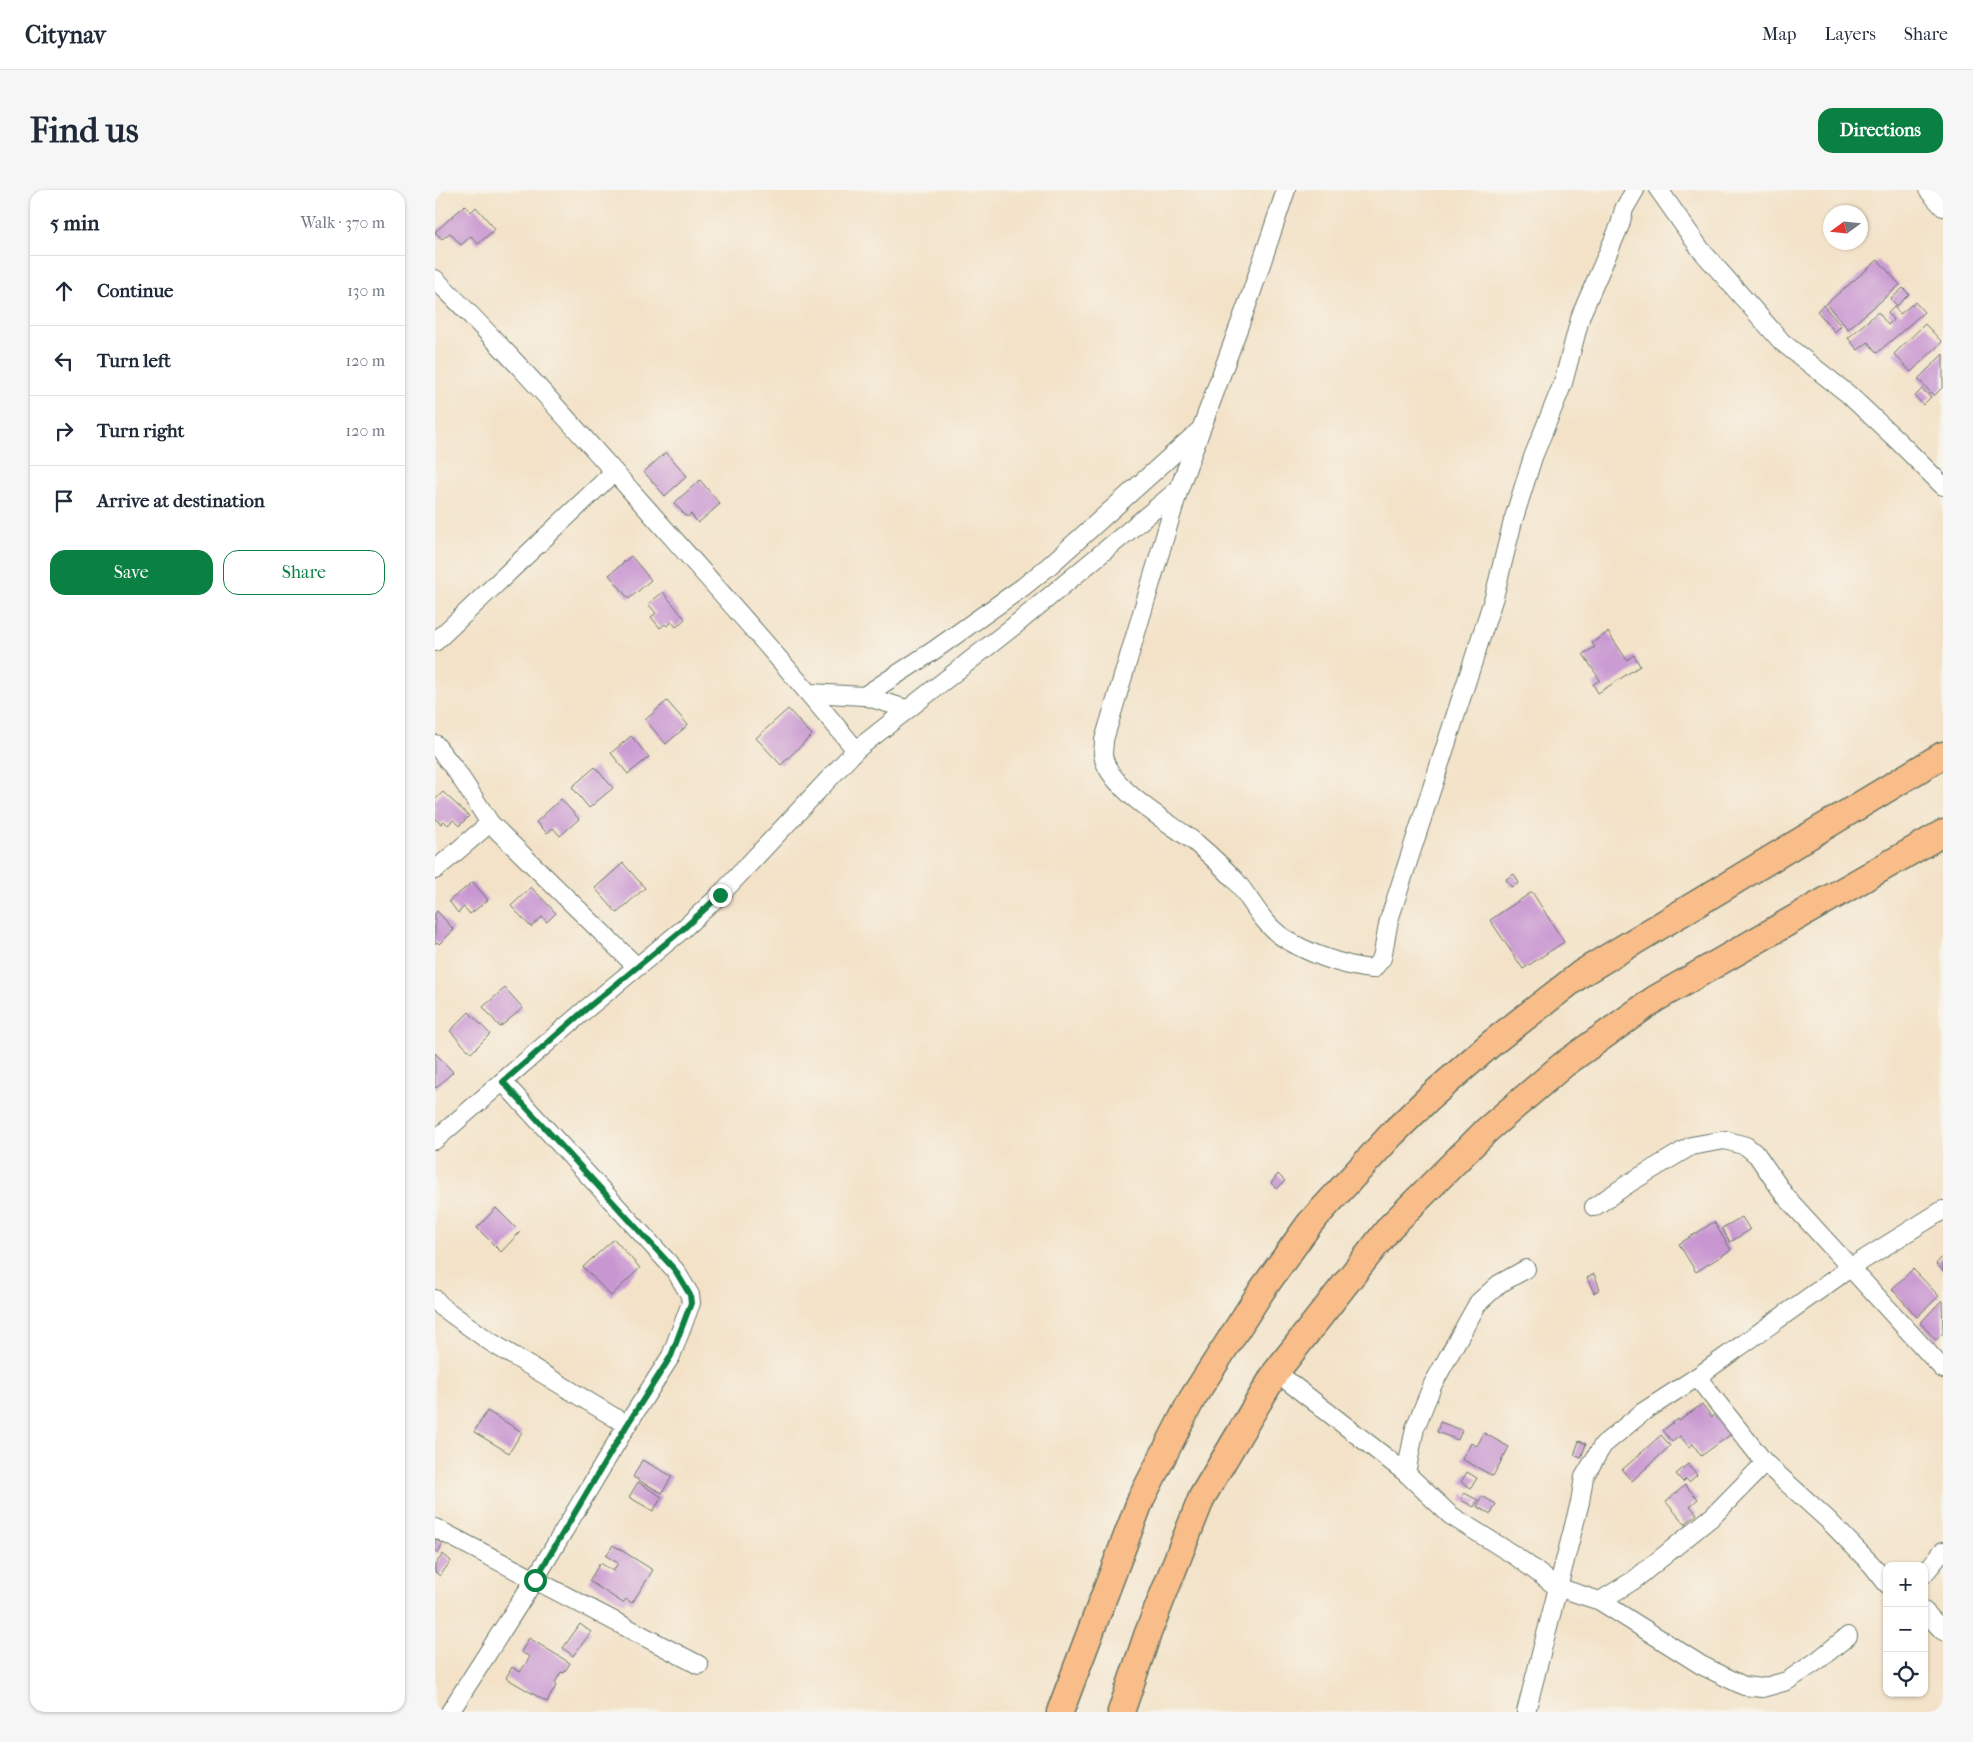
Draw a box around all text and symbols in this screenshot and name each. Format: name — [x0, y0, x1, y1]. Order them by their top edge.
text: Citynav — [25, 21, 106, 49]
text: Map — [1762, 24, 1796, 45]
text: Layers — [1824, 24, 1876, 45]
text: Share — [1904, 24, 1948, 45]
button: Directions — [1818, 108, 1943, 153]
text: Find us — [30, 110, 139, 151]
north arrow — [1823, 205, 1868, 250]
text: 5 min — [50, 211, 99, 235]
text: Walk · 370 m — [300, 213, 385, 232]
icon: ahead — [50, 277, 78, 305]
text: Continue — [97, 280, 173, 302]
text: 130 m — [347, 281, 385, 300]
icon: left — [50, 347, 78, 375]
text: Turn left — [97, 350, 171, 372]
text: 120 m — [346, 351, 385, 370]
icon: right — [50, 417, 78, 445]
text: Turn right — [97, 420, 184, 442]
text: 120 m — [346, 421, 385, 440]
icon: arrive — [50, 487, 78, 515]
text: Arrive at destination — [97, 490, 265, 512]
button: Save — [50, 550, 213, 595]
button: Share — [223, 550, 385, 595]
route end — [709, 884, 732, 907]
map controls — [1883, 1562, 1928, 1697]
button: + — [1883, 1562, 1928, 1607]
route start — [524, 1569, 547, 1592]
button: − — [1883, 1607, 1928, 1652]
button: locate — [1883, 1652, 1928, 1697]

